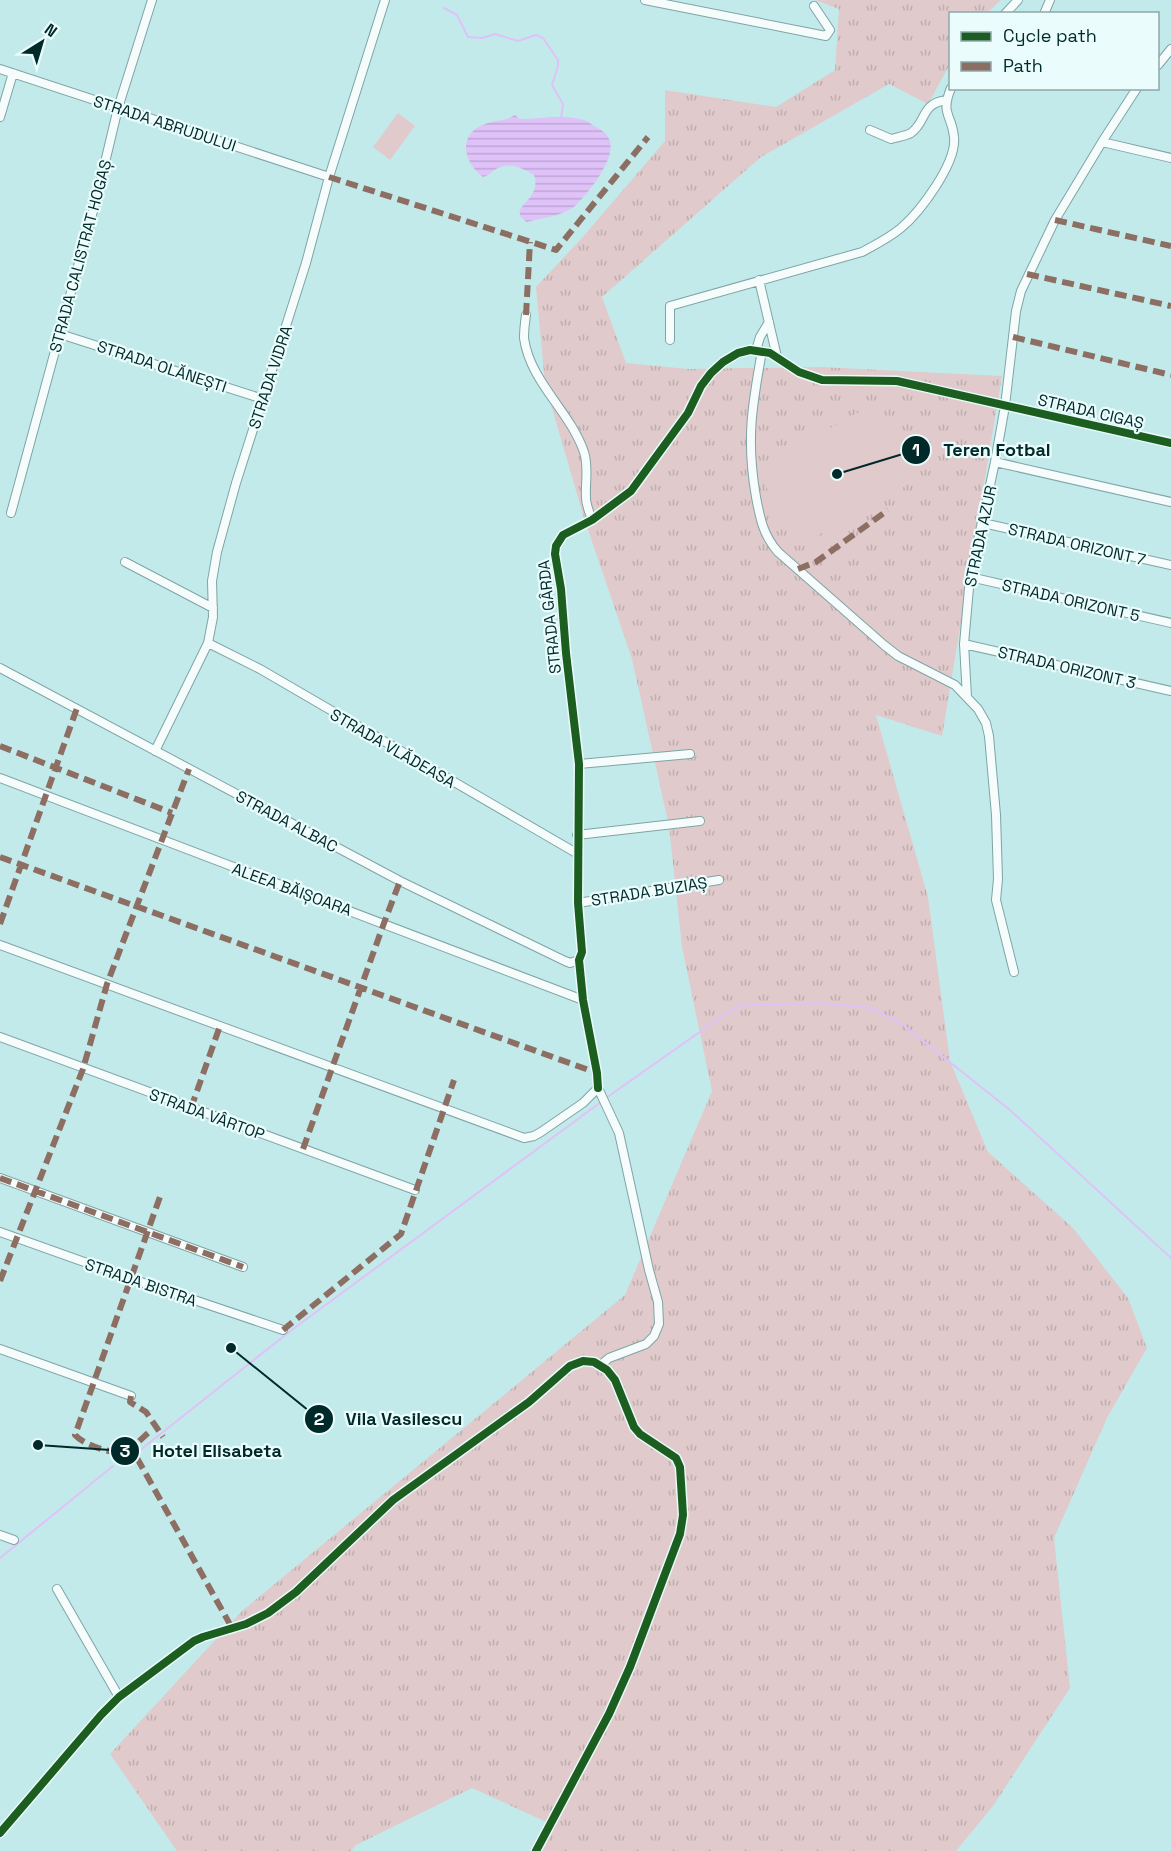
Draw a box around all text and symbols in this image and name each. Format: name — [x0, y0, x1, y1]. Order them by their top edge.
north arrow — [12, 12, 72, 72]
legend — [949, 12, 1159, 90]
text: N — [40, 19, 61, 42]
text: Cycle path — [1003, 24, 1097, 47]
text: Path — [1003, 54, 1043, 77]
street label: STRADA ABRUDULUI — [91, 90, 239, 156]
street label: STRADA CALISTRAT HOGAȘ — [45, 157, 116, 355]
street label: STRADA VIDRA — [244, 323, 297, 432]
street label: STRADA OLĂNEȘTI — [94, 336, 229, 397]
street label: STRADA CIGAȘ — [1036, 389, 1146, 434]
callout: Teren Fotbal — [901, 432, 1063, 468]
text: 1 — [912, 438, 920, 461]
text: Teren Fotbal — [943, 438, 1051, 461]
street label: STRADA AZUR — [959, 483, 1001, 589]
street label: STRADA ORIZONT 7 — [1006, 518, 1148, 571]
street label: STRADA GÂRDA — [533, 559, 566, 675]
street label: STRADA ORIZONT 5 — [1000, 574, 1142, 627]
street label: STRADA ORIZONT 3 — [996, 641, 1138, 694]
street label: STRADA VLĂDEASA — [326, 704, 459, 793]
street label: STRADA ALBAC — [232, 786, 341, 857]
street label: ALEEA BĂIȘOARA — [229, 858, 355, 921]
street label: STRADA BUZIAȘ — [589, 872, 709, 911]
street label: STRADA VÂRTOP — [146, 1084, 268, 1145]
street label: STRADA BISTRA — [82, 1254, 199, 1311]
callout: Vila Vasilescu — [304, 1401, 475, 1437]
text: 2 — [314, 1407, 325, 1430]
text: Vila Vasilescu — [346, 1407, 462, 1430]
callout: Hotel Elisabeta — [110, 1433, 294, 1469]
text: 3 — [120, 1439, 131, 1462]
text: Hotel Elisabeta — [152, 1439, 282, 1462]

